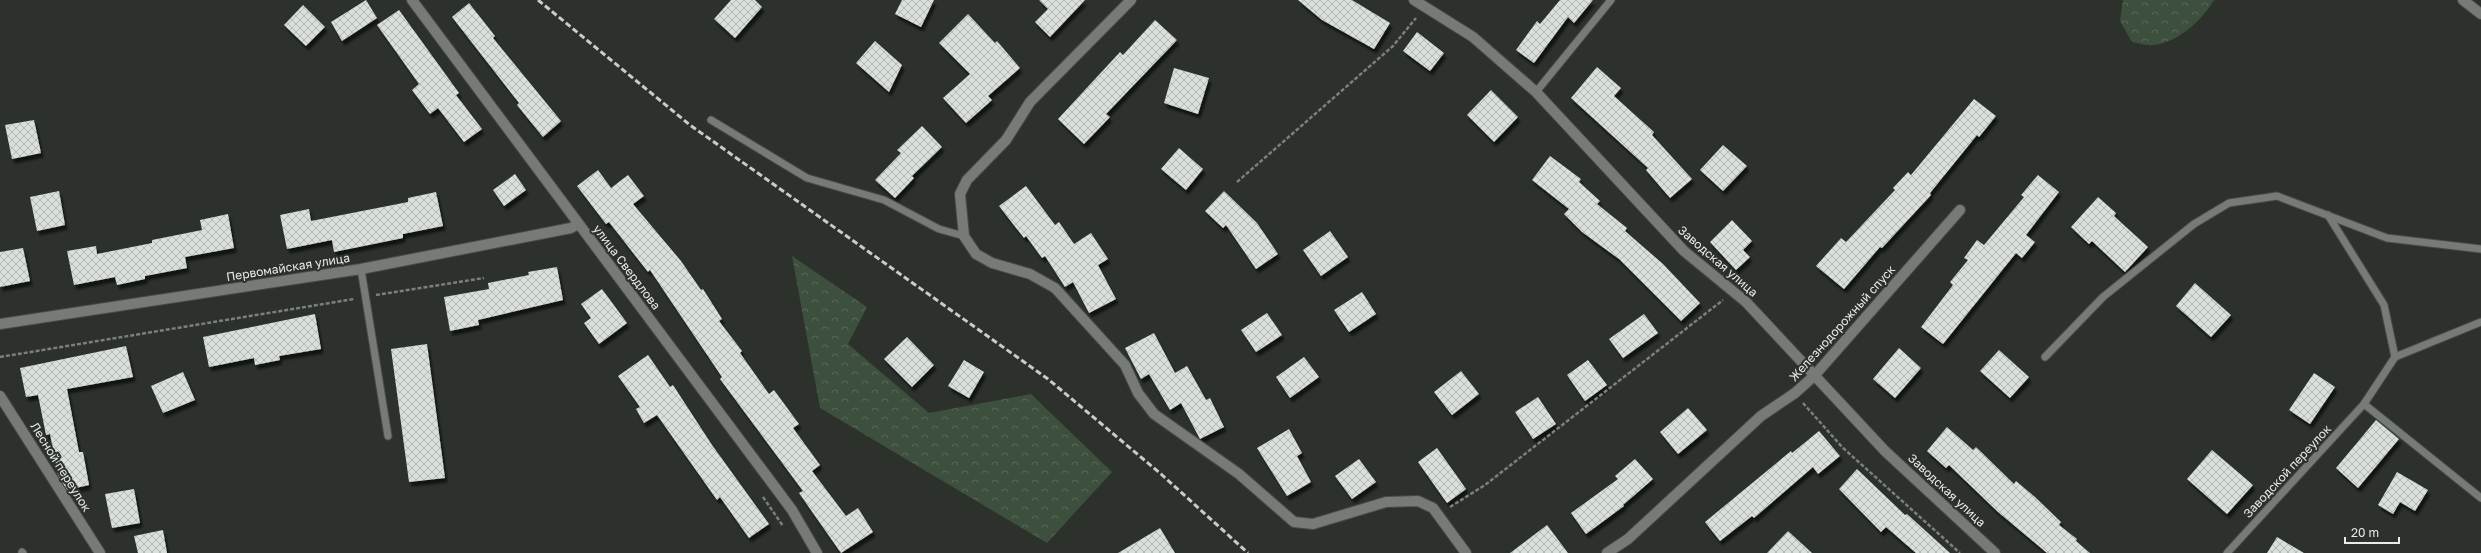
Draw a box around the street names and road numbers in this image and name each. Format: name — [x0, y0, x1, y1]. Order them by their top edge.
street label: улица Свердлова — [590, 222, 664, 312]
street label: Заводская улица — [1675, 222, 1761, 300]
street label: Первомайская улица — [225, 250, 351, 284]
street label: Железнодорожный спуск — [1786, 262, 1898, 384]
street label: Лесной переулок — [27, 419, 95, 515]
street label: Заводской переулок — [2240, 421, 2334, 521]
street label: Заводская улица — [1905, 450, 1989, 530]

